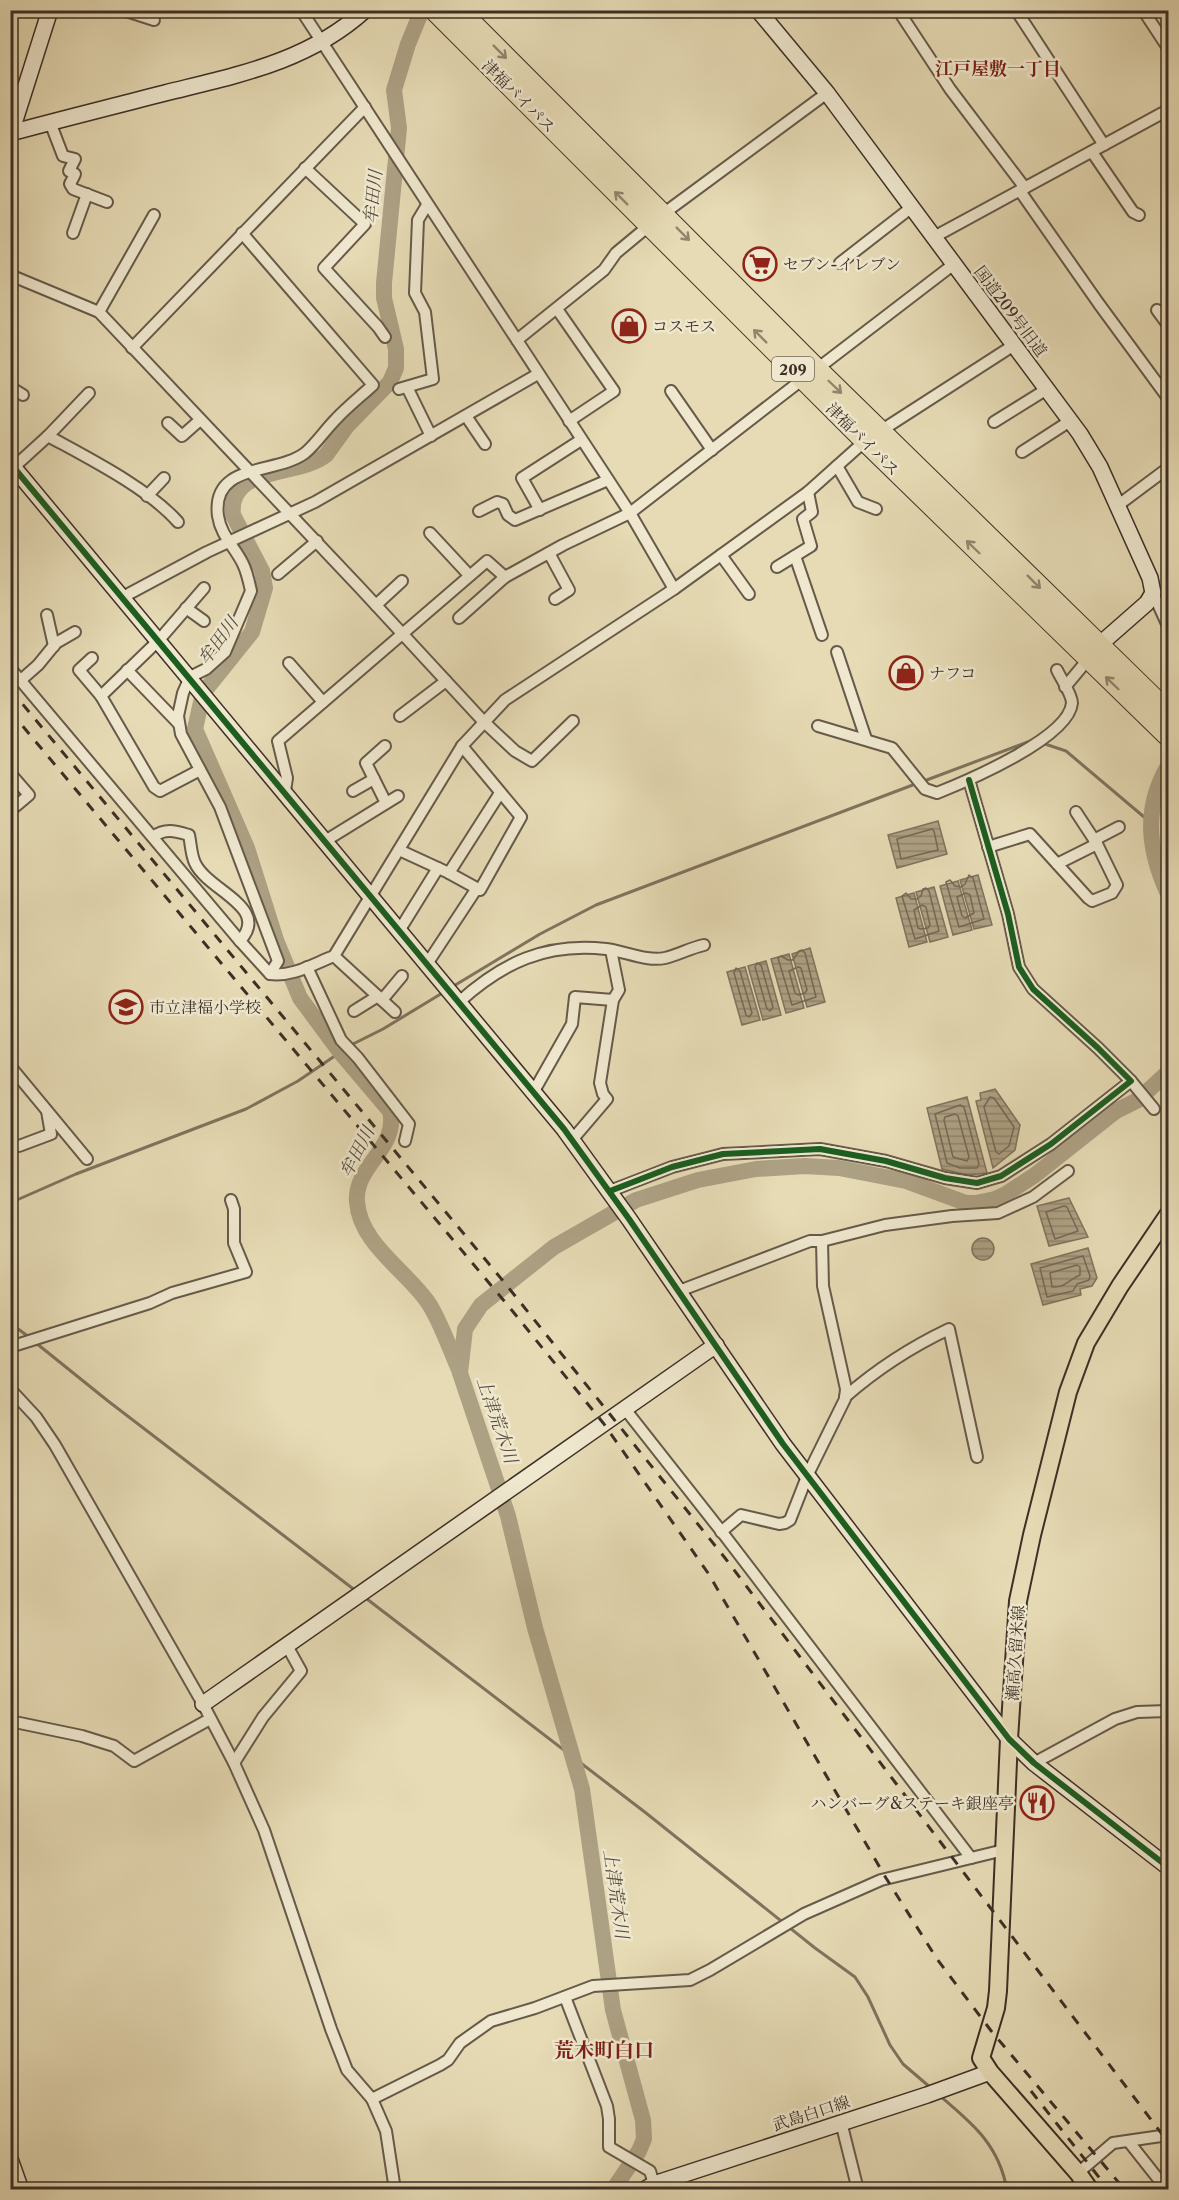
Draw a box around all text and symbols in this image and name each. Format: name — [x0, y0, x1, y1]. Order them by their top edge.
one-way arrow — [493, 44, 507, 59]
street label: 津福バイパス — [478, 55, 560, 137]
district label: 江戸屋敷一丁目 — [935, 58, 1061, 80]
water label: 牟田川 — [359, 167, 387, 225]
one-way arrow — [614, 191, 629, 206]
one-way arrow — [675, 227, 690, 241]
supermarket icon: セブン-イレブン — [742, 246, 778, 282]
place label: セブン-イレブン — [783, 254, 901, 274]
street label: 国道209号旧道 — [970, 262, 1052, 360]
shop icon: コスモス — [611, 308, 647, 344]
place label: コスモス — [652, 316, 716, 336]
one-way arrow — [752, 328, 767, 343]
road number: 209 — [772, 357, 814, 381]
one-way arrow — [828, 380, 843, 394]
street label: 津福バイパス — [822, 398, 904, 480]
one-way arrow — [965, 539, 980, 554]
one-way arrow — [1027, 575, 1042, 590]
water label: 牟田川 — [193, 611, 244, 669]
shop icon: ナフコ — [888, 655, 924, 691]
place label: ナフコ — [929, 663, 976, 683]
one-way arrow — [1105, 676, 1120, 690]
school or university icon: 市立津福小学校 — [108, 989, 144, 1025]
place label: 市立津福小学校 — [149, 997, 261, 1017]
water label: 牟田川 — [335, 1121, 380, 1181]
water label: 上津荒木川 — [472, 1374, 523, 1468]
street label: 瀬高久留米線 — [1002, 1604, 1028, 1702]
restaurant icon: ハンバーグ&ステーキ銀座亭 — [1019, 1785, 1055, 1821]
place label: ハンバーグ&ステーキ銀座亭 — [811, 1793, 1014, 1813]
water label: 上津荒木川 — [599, 1848, 633, 1942]
district label: 荒木町白口 — [554, 2038, 654, 2062]
street label: 武島白口線 — [770, 2091, 852, 2135]

